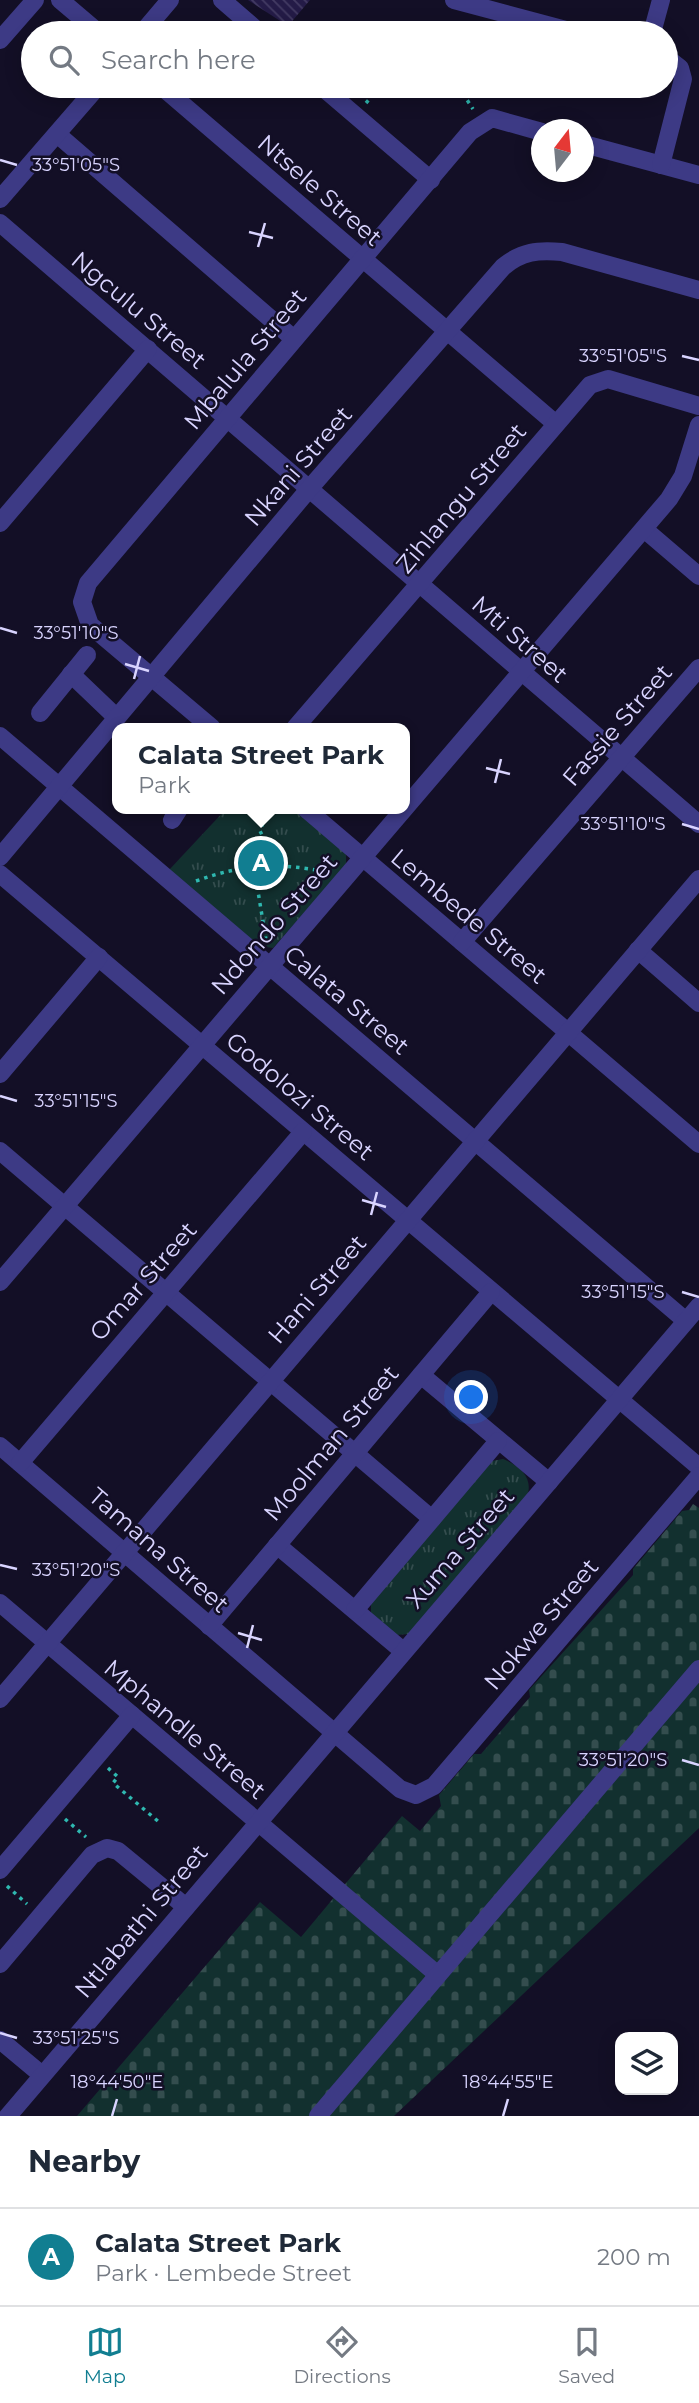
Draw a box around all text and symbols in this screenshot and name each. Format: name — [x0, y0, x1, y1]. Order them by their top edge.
search box — [21, 21, 678, 98]
icon: search — [45, 41, 83, 79]
text: Search here — [101, 44, 256, 76]
north arrow — [531, 119, 594, 182]
street label: Ntsele Street — [252, 128, 388, 252]
text: 33°51'05"S — [32, 154, 120, 176]
street label: Ngculu Street — [66, 245, 212, 375]
street label: Mbalula Street — [178, 282, 313, 435]
text: 33°51'05"S — [579, 345, 667, 367]
street label: Nkani Street — [238, 400, 358, 532]
street label: Zihlangu Street — [390, 417, 532, 579]
street label: Mti Street — [466, 589, 574, 689]
text: 33°51'10"S — [33, 622, 119, 644]
street label: Fassie Street — [556, 658, 678, 792]
popup — [112, 723, 410, 814]
text: Calata Street Park — [138, 739, 384, 771]
text: Park — [138, 771, 191, 799]
text: 33°51'10"S — [580, 813, 666, 835]
pin: A — [238, 837, 284, 889]
street label: Lembede Street — [385, 842, 553, 990]
street label: Ndondo Street — [205, 847, 343, 1000]
street label: Calata Street — [279, 939, 415, 1061]
street label: Godolozi Street — [220, 1026, 380, 1166]
text: 33°51'15"S — [34, 1090, 118, 1112]
street label: Omar Street — [83, 1215, 203, 1346]
street label: Hani Street — [262, 1228, 372, 1350]
text: 33°51'15"S — [581, 1281, 665, 1303]
street label: Moolman Street — [257, 1359, 405, 1527]
your location — [454, 1380, 488, 1414]
street label: Tamana Street — [83, 1481, 235, 1619]
street label: Xuma Street — [400, 1482, 520, 1614]
street label: Nokwe Street — [478, 1552, 604, 1696]
text: 33°51'20"S — [32, 1559, 120, 1581]
street label: Mphandle Street — [98, 1653, 272, 1805]
text: 33°51'20"S — [579, 1749, 667, 1771]
street label: Ntlabathi Street — [68, 1838, 214, 2004]
text: 33°51'25"S — [33, 2027, 119, 2049]
map controls — [615, 2032, 678, 2095]
button: layers — [615, 2032, 678, 2095]
text: 18°44'50"E — [71, 2071, 163, 2093]
text: 18°44'55"E — [463, 2071, 553, 2093]
text: Nearby — [28, 2143, 140, 2180]
text: Calata Street Park — [95, 2227, 341, 2259]
text: A — [42, 2243, 60, 2271]
text: 200 m — [597, 2243, 671, 2271]
text: Park · Lembede Street — [95, 2259, 352, 2287]
tab: Map — [84, 2323, 126, 2388]
tab: Directions — [293, 2323, 391, 2388]
tab: Saved — [558, 2323, 615, 2388]

